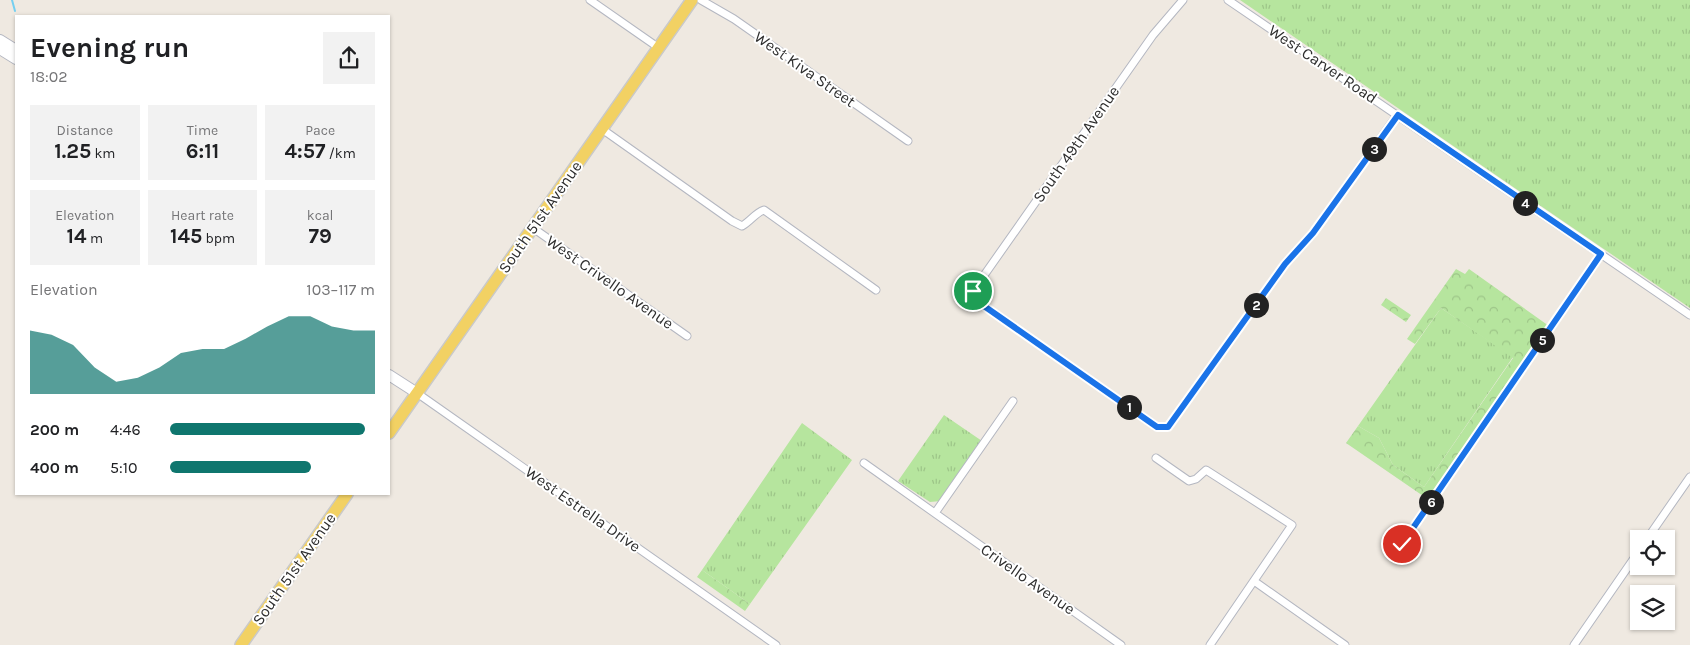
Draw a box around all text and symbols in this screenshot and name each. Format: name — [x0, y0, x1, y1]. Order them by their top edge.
street label: West Carver Road — [1265, 21, 1381, 107]
street label: West Kiva Street — [751, 27, 859, 111]
text: Evening run — [30, 31, 189, 64]
button: share — [323, 32, 375, 84]
text: 18:02 — [30, 67, 68, 86]
street label: South 49th Avenue — [1029, 82, 1123, 206]
text: Distance — [57, 122, 113, 139]
text: Time — [187, 122, 218, 139]
text: Pace — [305, 122, 335, 139]
pin: 3 — [1362, 136, 1386, 162]
text: 1.25 — [54, 139, 91, 163]
text: 6:11 — [186, 139, 219, 163]
text: 4:57 — [285, 139, 325, 163]
text: 3 — [1370, 141, 1379, 158]
text: km — [91, 145, 115, 162]
text: /km — [325, 145, 356, 162]
street label: South 51st Avenue — [494, 157, 586, 277]
pin: 4 — [1512, 190, 1538, 216]
text: 4 — [1521, 195, 1530, 212]
text: Elevation — [55, 207, 114, 224]
text: Heart rate — [171, 207, 234, 224]
text: kcal — [307, 207, 334, 224]
text: 14 — [67, 224, 87, 248]
text: 145 — [170, 224, 202, 248]
text: 79 — [309, 224, 332, 248]
text: m — [87, 230, 103, 247]
text: bpm — [202, 230, 235, 247]
street label: West Crivello Avenue — [543, 231, 677, 333]
pin — [952, 270, 994, 312]
icon: arrive — [959, 277, 987, 305]
text: Elevation — [30, 280, 98, 299]
text: 103–117 m — [306, 280, 375, 299]
pin: 2 — [1244, 292, 1268, 318]
text: 2 — [1252, 297, 1261, 314]
pin: 5 — [1530, 328, 1554, 352]
text: 5 — [1538, 332, 1547, 349]
pin: 1 — [1116, 394, 1142, 420]
text: 1 — [1127, 399, 1132, 416]
text: 200 m — [30, 420, 79, 439]
text: 4:46 — [110, 420, 141, 439]
text: 400 m — [30, 458, 79, 477]
text: 5:10 — [110, 458, 138, 477]
street label: West Estrella Drive — [522, 462, 644, 556]
pin: 6 — [1418, 490, 1444, 514]
text: 6 — [1427, 494, 1436, 511]
street label: South 51st Avenue — [248, 509, 340, 629]
pin — [1381, 523, 1423, 565]
icon: check — [1388, 530, 1416, 558]
map controls — [1630, 530, 1675, 630]
button: locate — [1630, 530, 1675, 575]
street label: Crivello Avenue — [977, 539, 1079, 619]
button: layers — [1630, 585, 1675, 630]

